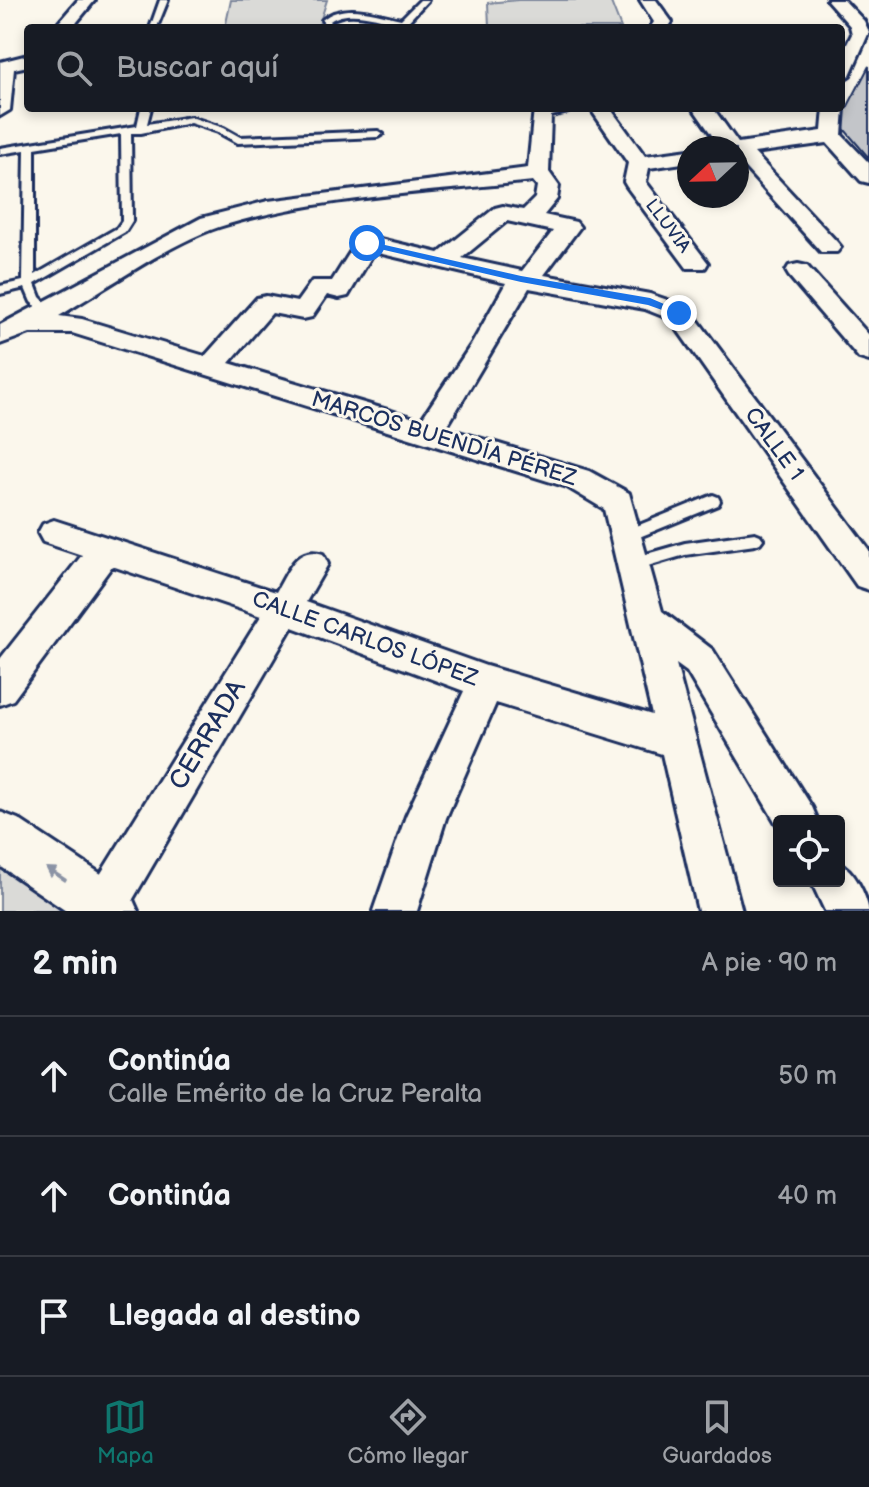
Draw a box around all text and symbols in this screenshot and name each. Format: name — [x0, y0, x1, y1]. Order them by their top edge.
search box — [24, 24, 845, 112]
icon: search — [52, 46, 96, 90]
text: Buscar aquí — [116, 50, 278, 86]
north arrow — [677, 136, 749, 208]
street label: LLUVIA — [641, 195, 695, 257]
route start — [349, 225, 385, 261]
route end — [661, 295, 697, 331]
street label: MARCOS BUENDÍA PÉREZ — [308, 385, 580, 492]
street label: CALLE 1 — [739, 402, 809, 486]
street label: CALLE CARLOS LÓPEZ — [248, 585, 482, 693]
street label: CERRADA — [163, 674, 253, 796]
map controls — [773, 815, 845, 887]
button: locate — [773, 815, 845, 887]
one-way arrow — [46, 866, 67, 881]
text: 2 min — [32, 943, 118, 984]
text: A pie · 90 m — [702, 948, 837, 979]
text: Continúa — [108, 1043, 231, 1079]
icon: ahead — [32, 1054, 76, 1098]
text: 50 m — [778, 1061, 837, 1092]
text: Calle Emérito de la Cruz Peralta — [108, 1079, 482, 1110]
icon: ahead — [32, 1174, 76, 1218]
text: Continúa — [108, 1178, 231, 1214]
text: 40 m — [777, 1181, 837, 1212]
icon: arrive — [32, 1294, 76, 1338]
text: Llegada al destino — [108, 1298, 361, 1334]
tab: Mapa — [97, 1395, 154, 1470]
tab: Cómo llegar — [348, 1395, 468, 1470]
tab: Guardados — [662, 1395, 772, 1470]

